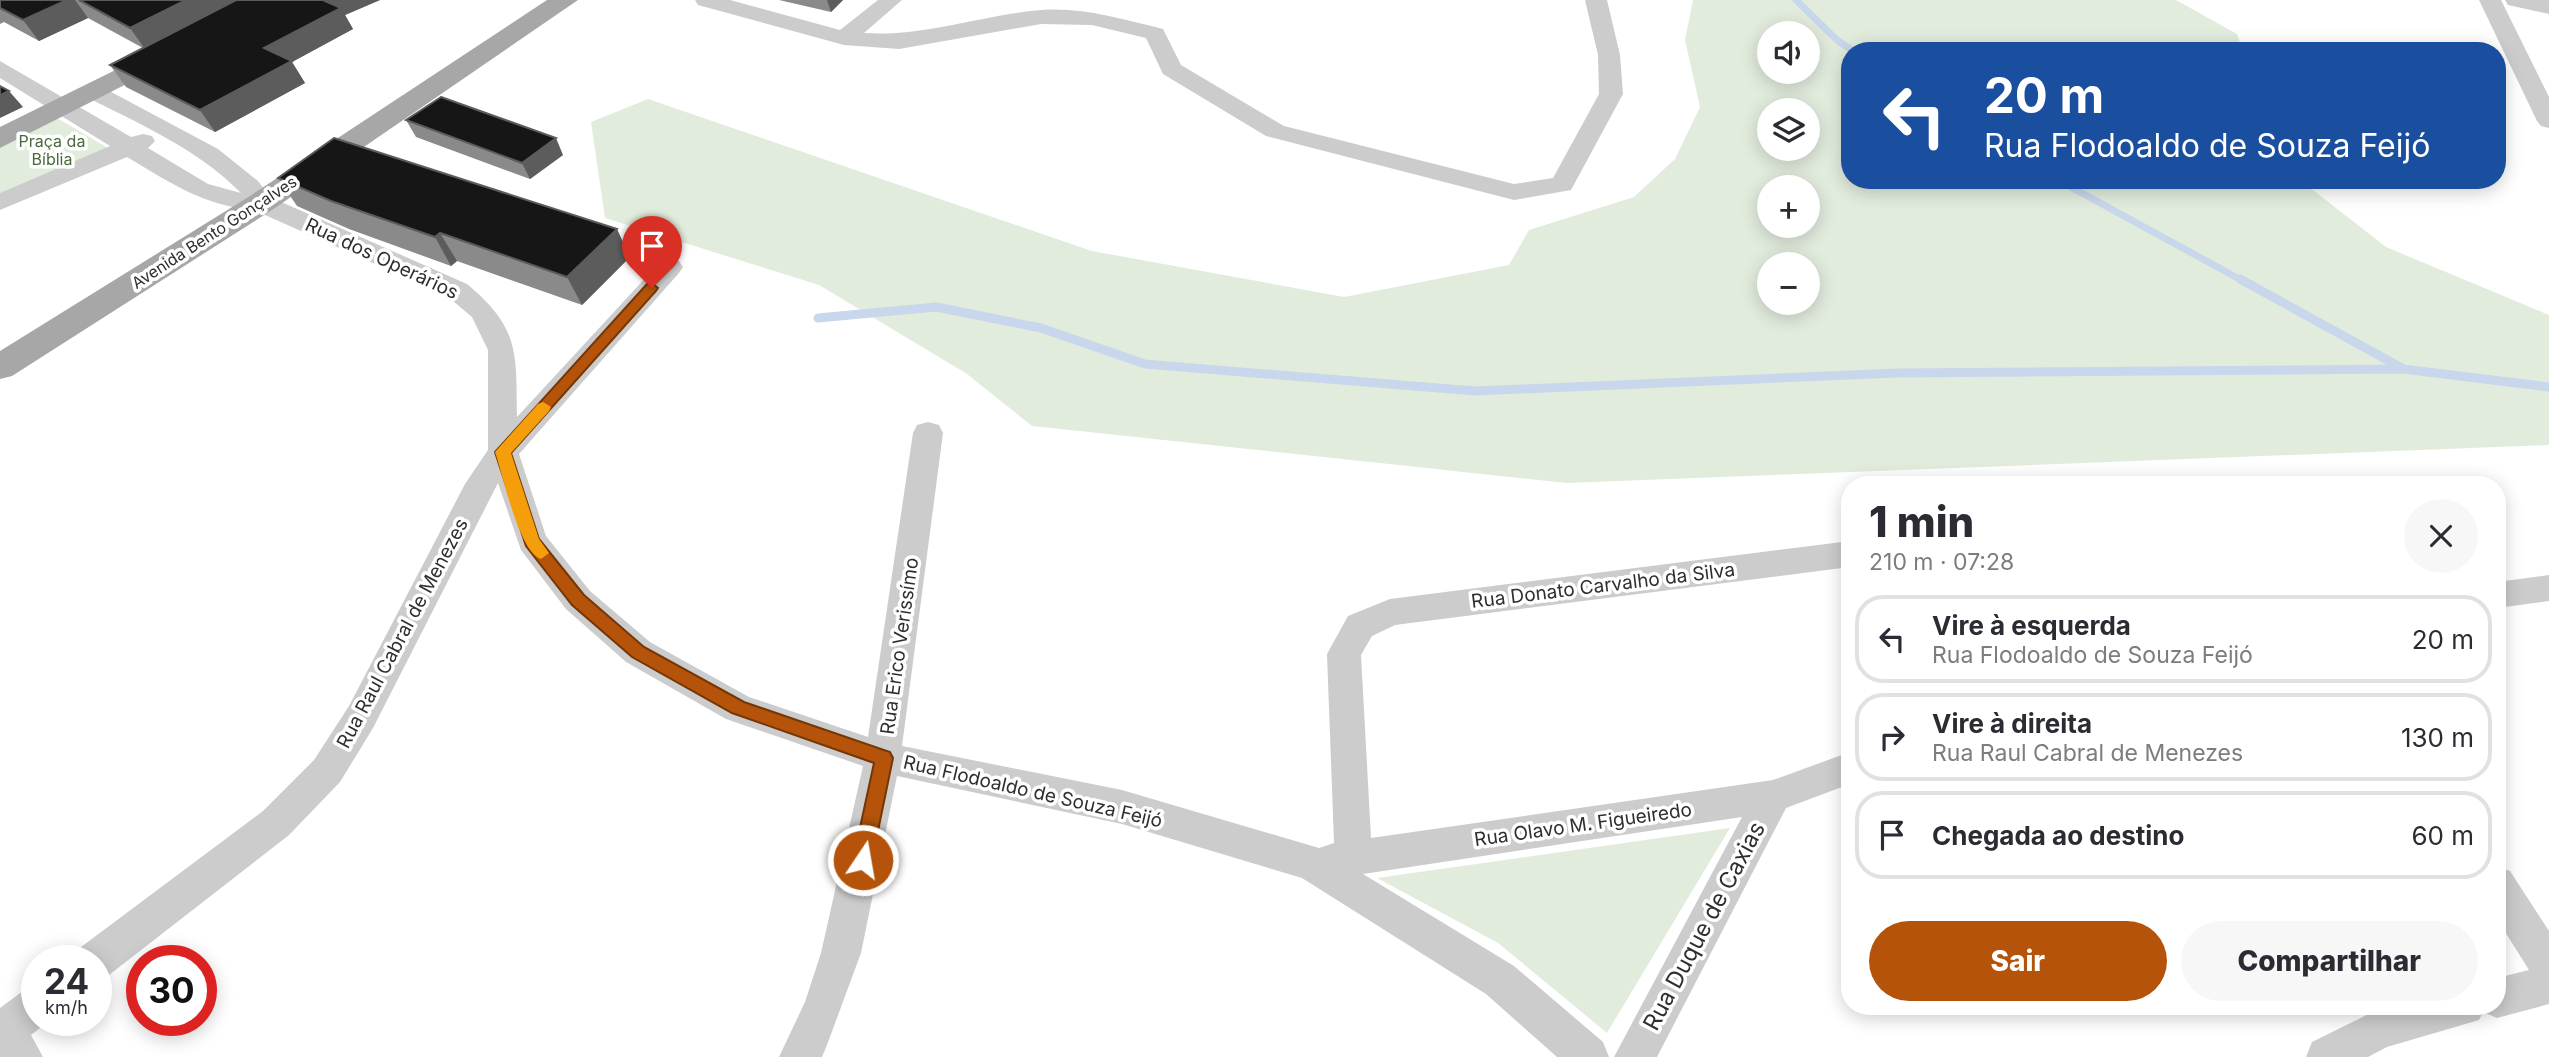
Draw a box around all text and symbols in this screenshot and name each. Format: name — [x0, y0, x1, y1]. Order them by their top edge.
map controls — [1757, 21, 1820, 315]
button: sound — [1757, 21, 1820, 84]
text: 20 m — [1984, 66, 2104, 125]
icon: left — [1869, 70, 1960, 161]
button: layers — [1757, 98, 1820, 161]
text: Rua Flodoaldo de Souza Feijó — [1984, 126, 2430, 165]
park label: Praça da Bíblia — [19, 131, 85, 169]
street label: Avenida Bento Gonçalves — [128, 171, 300, 293]
button: + — [1757, 175, 1820, 238]
street label: Rua dos Operários — [302, 213, 462, 304]
pin — [622, 216, 682, 288]
icon: arrive — [633, 227, 671, 265]
button: − — [1757, 252, 1820, 315]
text: 1 min — [1869, 496, 1974, 547]
button: close — [2404, 499, 2478, 573]
street label: Rua Raul Cabral de Menezes — [332, 514, 473, 752]
text: 210 m · 07:28 — [1869, 548, 2014, 576]
street label: Rua Erico Verissímo — [876, 556, 923, 736]
street label: Rua Donato Carvalho da Silva — [1470, 558, 1736, 613]
text: Vire à esquerda — [1932, 610, 2131, 641]
icon: left — [1873, 620, 1911, 658]
text: 20 m — [2412, 624, 2474, 655]
text: Rua Flodoaldo de Souza Feijó — [1932, 641, 2253, 669]
text: Vire à direita — [1932, 708, 2092, 739]
icon: right — [1873, 718, 1911, 756]
text: 130 m — [2401, 722, 2474, 753]
text: Rua Raul Cabral de Menezes — [1932, 739, 2243, 767]
street label: Rua Flodoaldo de Souza Feijó — [901, 750, 1165, 833]
street label: Rua Olavo M. Figueiredo — [1473, 798, 1693, 851]
icon: arrive — [1873, 816, 1911, 854]
street label: Rua Duque de Caxias — [1637, 817, 1771, 1035]
text: Chegada ao destino — [1932, 820, 2184, 851]
text: 60 m — [2411, 820, 2474, 851]
position arrow — [826, 823, 900, 897]
button: Sair — [1869, 921, 2167, 1001]
button: Compartilhar — [2181, 921, 2478, 1001]
speed limit sign: 30 — [126, 945, 217, 1036]
text: 24 — [44, 960, 89, 1002]
text: km/h — [45, 997, 88, 1018]

